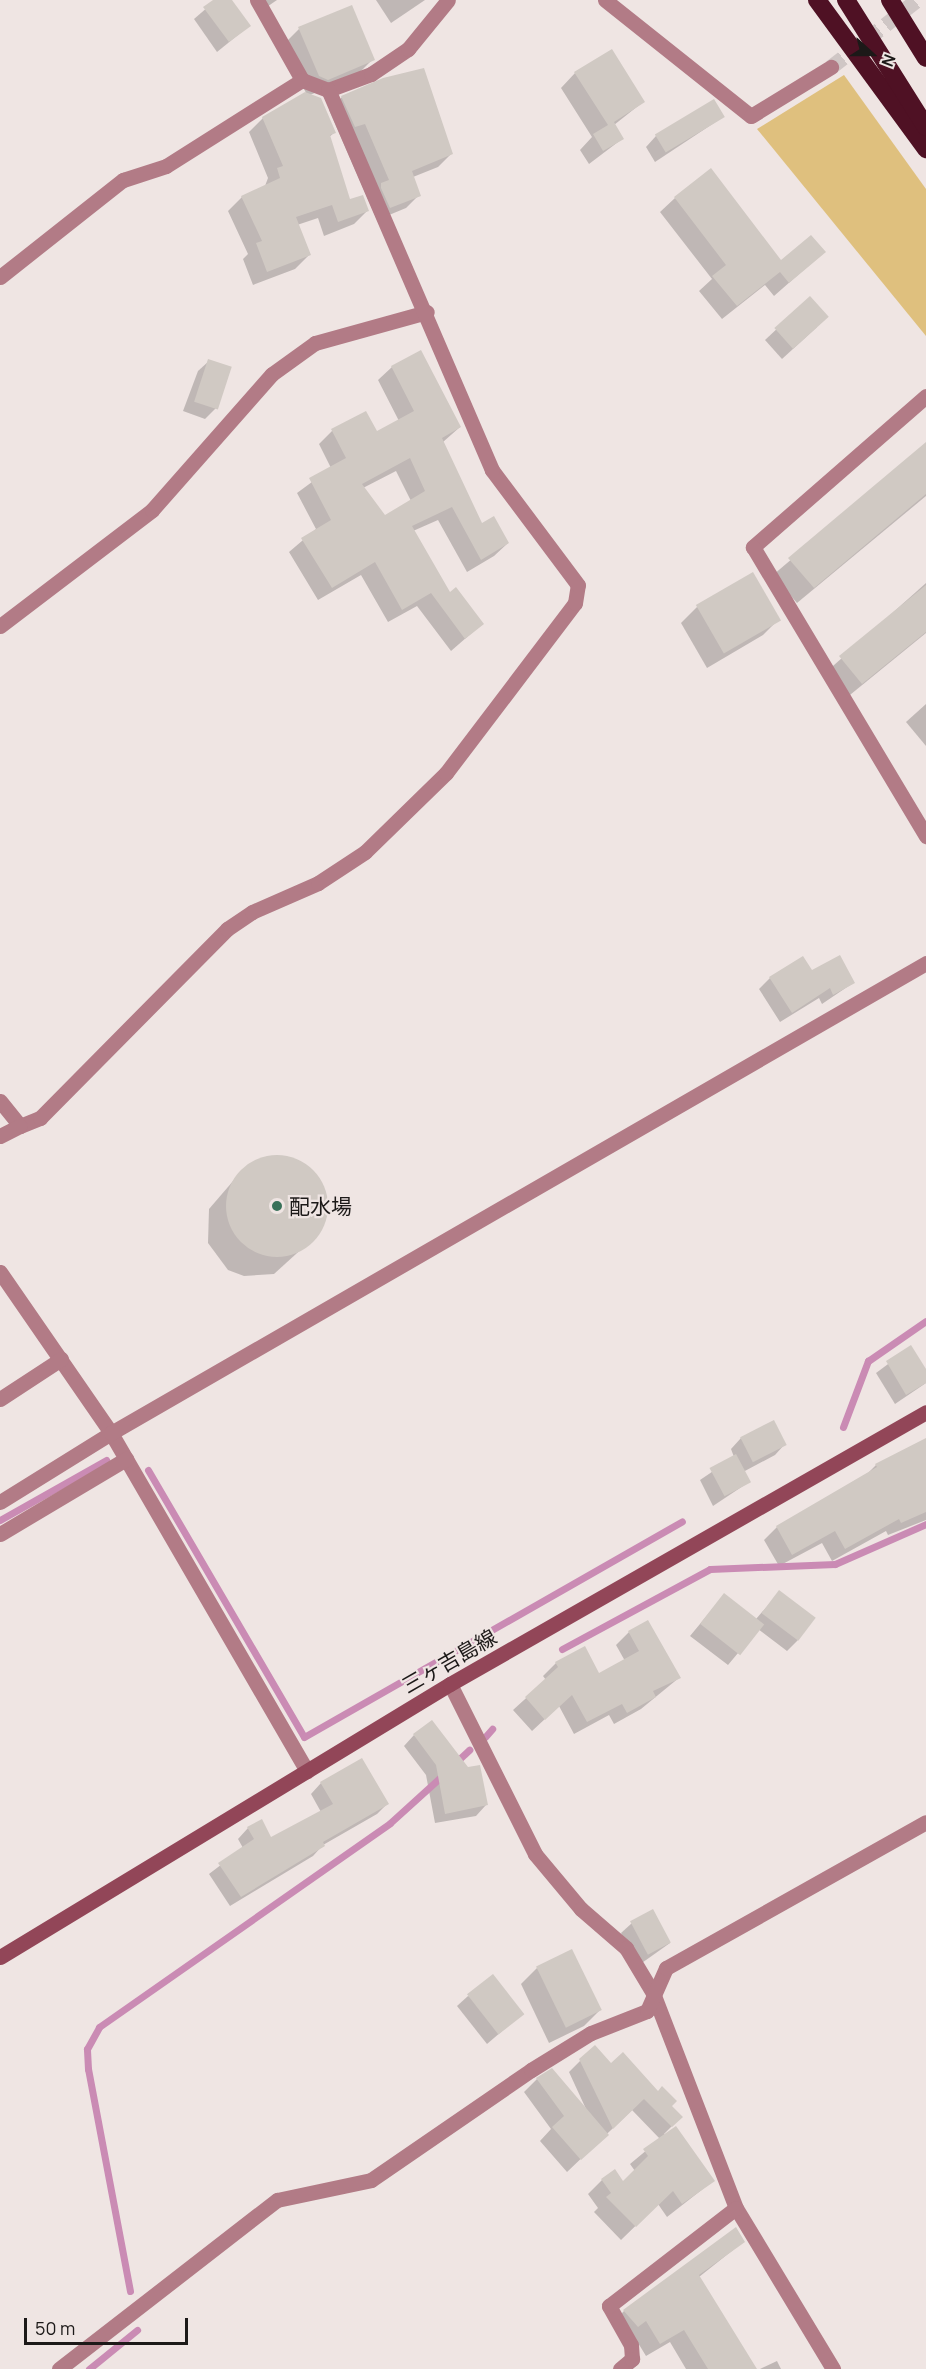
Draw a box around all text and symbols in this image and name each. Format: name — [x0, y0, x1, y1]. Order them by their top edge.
north arrow — [842, 24, 902, 84]
text: N — [876, 51, 901, 70]
place label: 配水場 — [289, 1193, 352, 1219]
marker: 配水場 — [270, 1199, 284, 1213]
street label: 三ヶ吉島線 — [397, 1624, 501, 1698]
scale bar — [27, 2306, 190, 2344]
text: 50 m — [35, 2316, 75, 2340]

